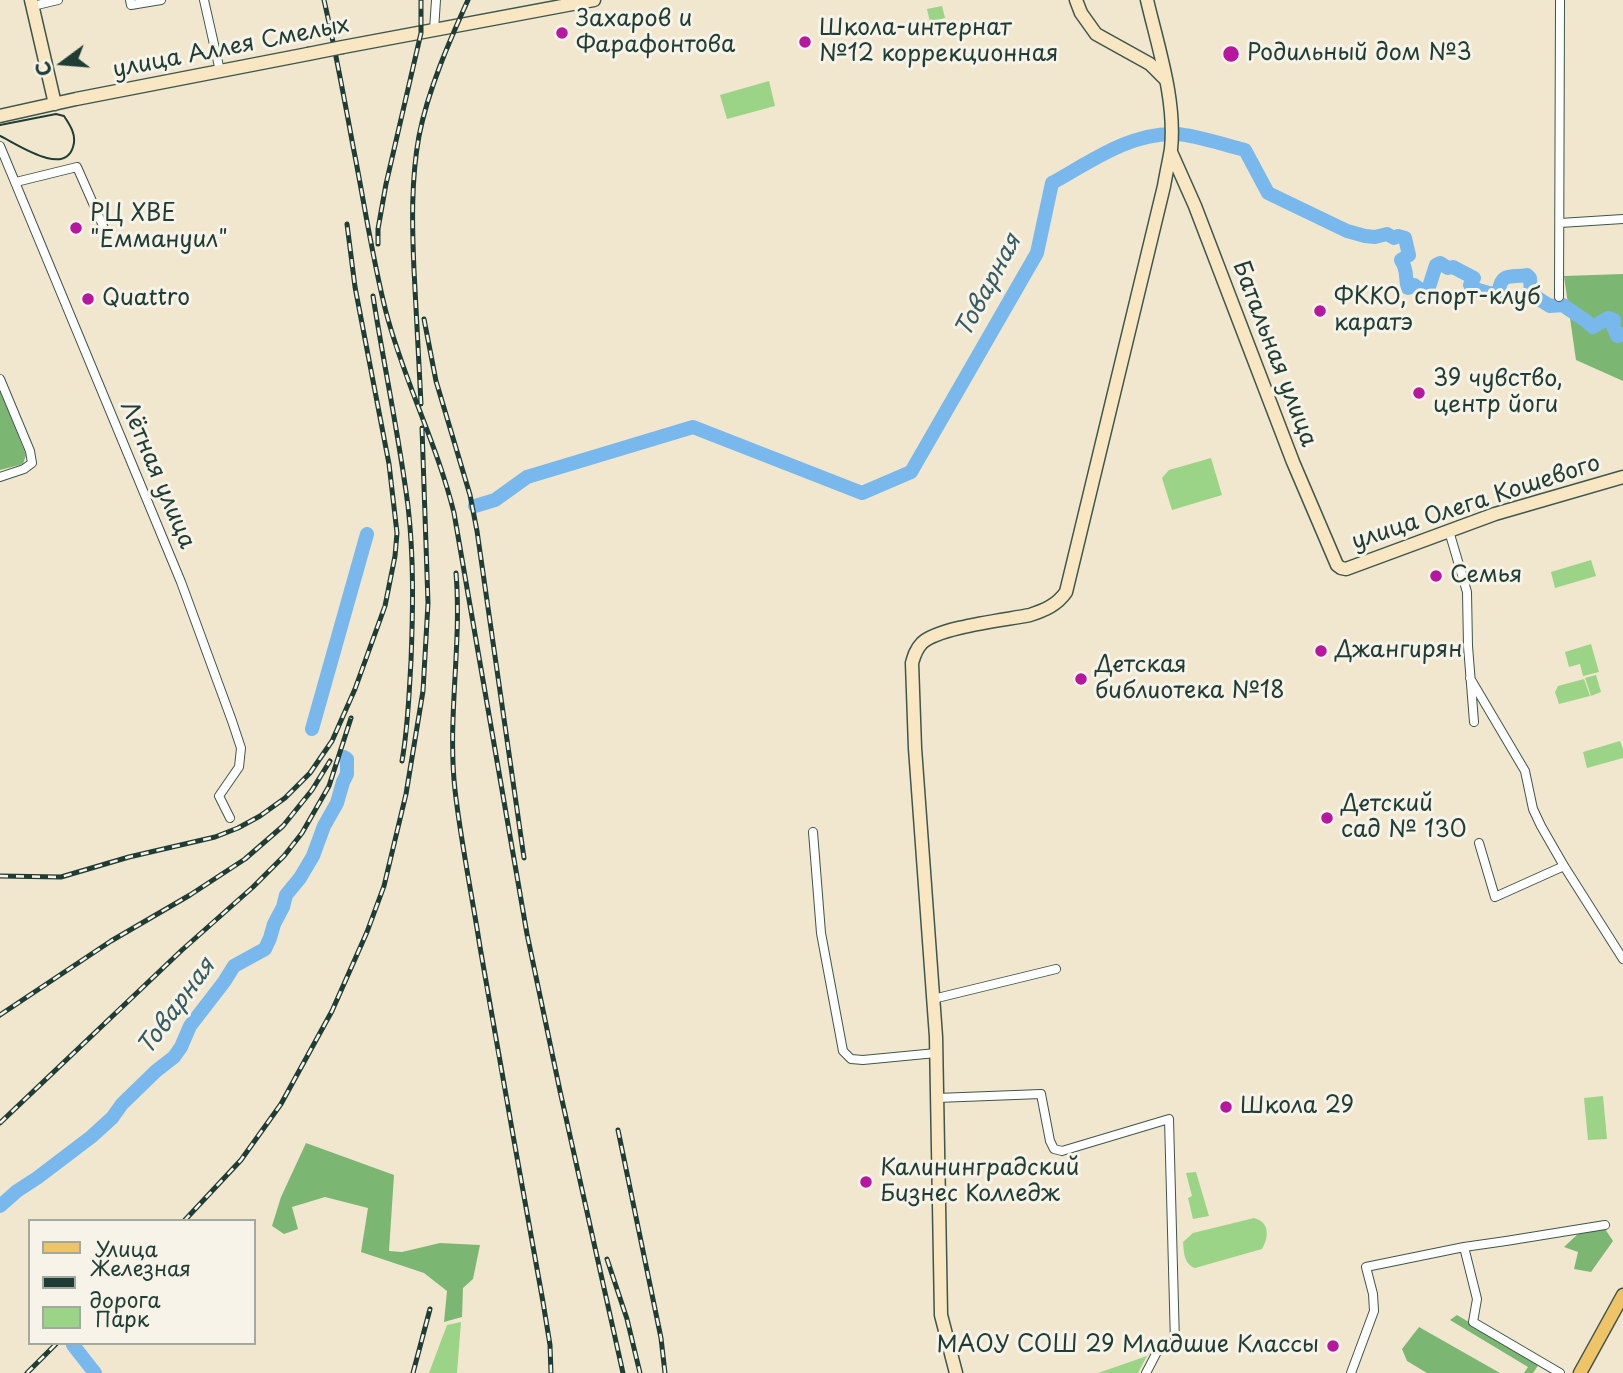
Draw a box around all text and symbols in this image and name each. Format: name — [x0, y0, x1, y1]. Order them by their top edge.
place label: Захаров и Фарафонтова — [576, 6, 735, 60]
street label: улица Аллея Смелых — [110, 12, 352, 84]
place label: Школа-интернат №12 коррекционная — [819, 15, 1058, 69]
marker: Захаров и Фарафонтова — [554, 25, 570, 41]
north arrow — [28, 28, 98, 98]
marker: Школа-интернат №12 коррекционная — [797, 34, 813, 50]
place label: Родильный дом №3 — [1247, 40, 1472, 68]
marker: Родильный дом №3 — [1221, 44, 1241, 64]
text: С — [27, 58, 58, 80]
place label: РЦ ХВЕ "Еммануил" — [90, 201, 228, 255]
marker: РЦ ХВЕ "Еммануил" — [68, 220, 84, 236]
water label: Товарная — [950, 230, 1028, 342]
street label: Батальная улица — [1226, 257, 1322, 451]
place label: ФККО, спорт-клуб каратэ — [1334, 284, 1541, 338]
place label: Quattro — [102, 285, 190, 313]
marker: Quattro — [80, 291, 96, 307]
marker: ФККО, спорт-клуб каратэ — [1312, 303, 1328, 319]
place label: 39 чувство, центр йоги — [1433, 366, 1563, 420]
marker: 39 чувство, центр йоги — [1411, 385, 1427, 401]
street label: Лётная улица — [114, 397, 200, 553]
street label: улица Олега Кошевого — [1348, 450, 1604, 556]
place label: Семья — [1450, 562, 1522, 590]
marker: Семья — [1428, 568, 1444, 584]
place label: Джангирян — [1335, 637, 1462, 665]
marker: Джангирян — [1313, 643, 1329, 659]
place label: Детская библиотека №18 — [1095, 652, 1285, 706]
marker: Детская библиотека №18 — [1073, 671, 1089, 687]
place label: Детский сад № 130 — [1341, 791, 1466, 845]
marker: Детский сад № 130 — [1319, 810, 1335, 826]
water label: Товарная — [132, 953, 222, 1061]
place label: Школа 29 — [1240, 1093, 1354, 1121]
marker: Школа 29 — [1218, 1099, 1234, 1115]
place label: Калининградский Бизнес Колледж — [880, 1155, 1079, 1209]
marker: Калининградский Бизнес Колледж — [858, 1174, 874, 1190]
legend — [28, 1219, 256, 1345]
text: Улица — [95, 1232, 158, 1264]
text: Железная дорога — [90, 1251, 191, 1315]
text: Парк — [95, 1302, 149, 1334]
place label: МАОУ СОШ 29 Младшие Классы — [936, 1332, 1319, 1360]
marker: МАОУ СОШ 29 Младшие Классы — [1325, 1338, 1341, 1354]

